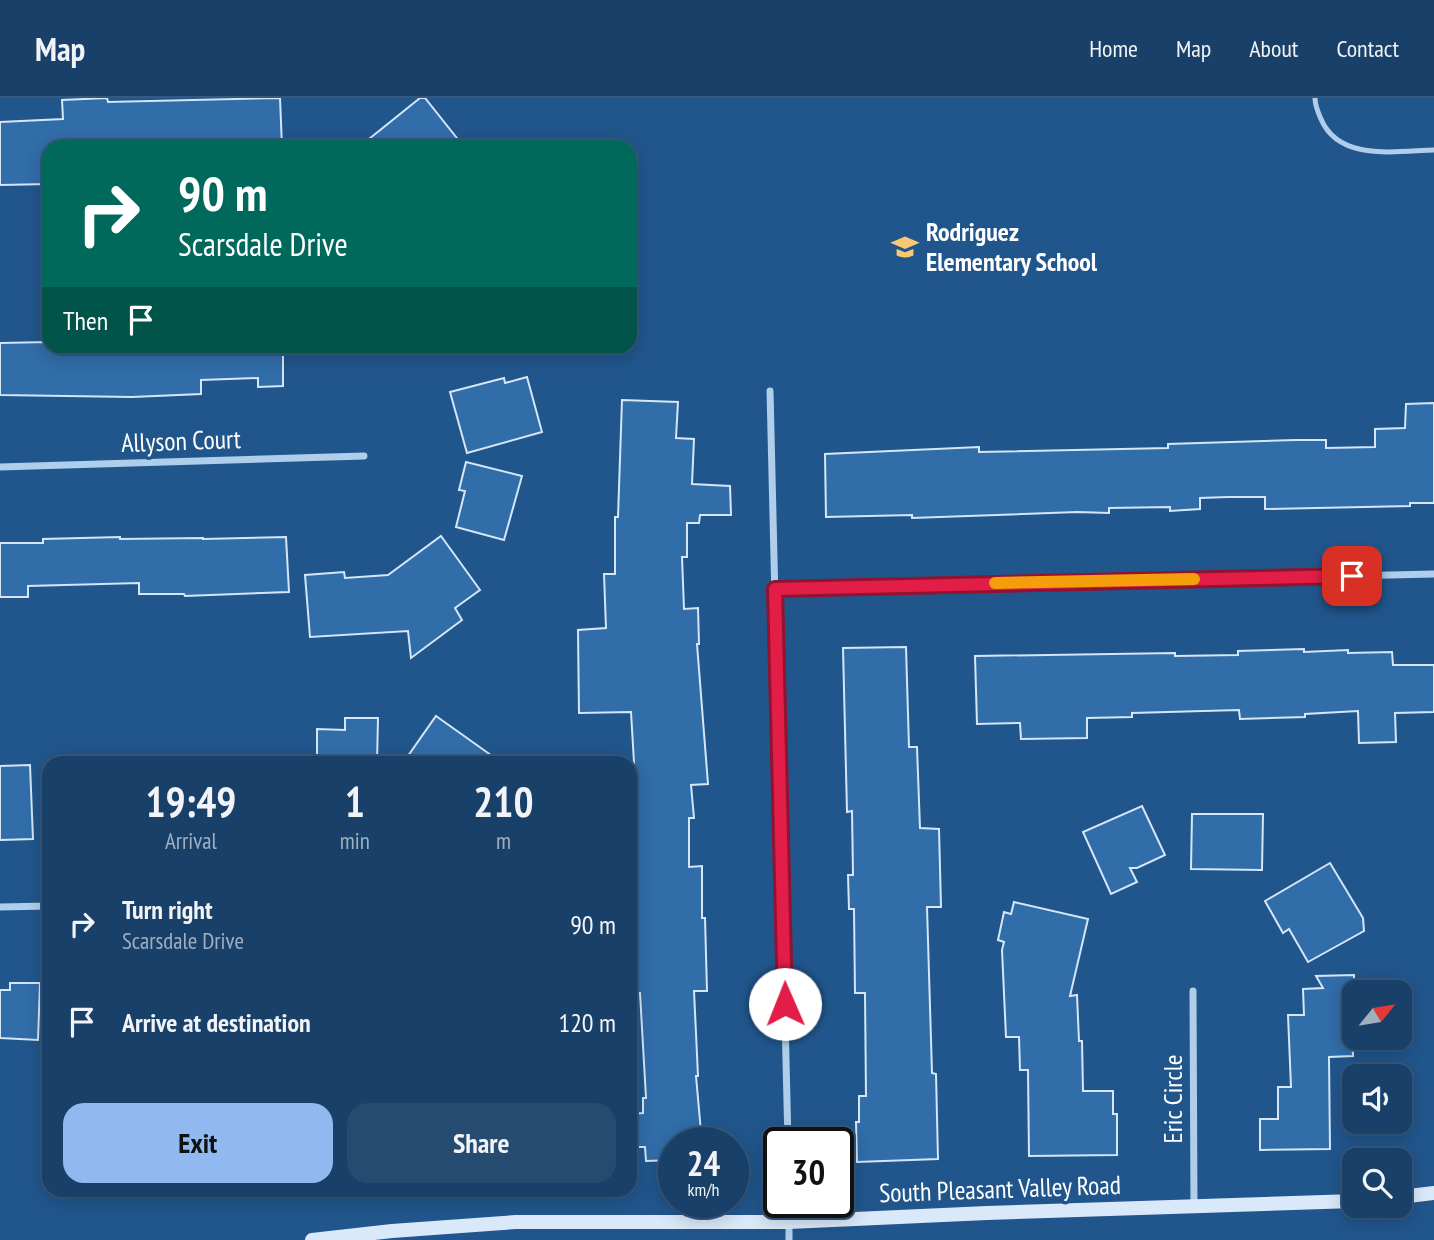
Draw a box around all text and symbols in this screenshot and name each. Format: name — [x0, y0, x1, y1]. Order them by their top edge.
text: Map — [35, 27, 85, 70]
text: Home — [1089, 33, 1138, 64]
text: Map — [1176, 33, 1211, 64]
text: About — [1249, 33, 1298, 64]
text: Contact — [1336, 33, 1399, 64]
text: 90 m — [178, 161, 267, 225]
icon: right — [63, 168, 154, 259]
place label: Rodriguez Elementary School — [926, 215, 1098, 278]
text: Scarsdale Drive — [178, 223, 348, 265]
school or university icon: Rodriguez Elementary School — [890, 232, 920, 262]
icon: arrive — [122, 301, 160, 339]
text: Then — [63, 304, 108, 337]
street label: Allyson Court — [121, 422, 241, 459]
pin — [1322, 546, 1382, 606]
icon: arrive — [1333, 557, 1371, 595]
text: 19:49 — [145, 774, 236, 829]
text: 1 — [345, 774, 365, 829]
text: 210 — [473, 774, 534, 829]
text: Arrival — [165, 826, 217, 855]
text: min — [340, 826, 370, 855]
text: m — [496, 826, 511, 855]
text: Turn right — [122, 893, 213, 926]
icon: right — [63, 905, 101, 943]
text: 90 m — [570, 908, 616, 941]
text: Scarsdale Drive — [122, 926, 244, 955]
position arrow — [748, 967, 822, 1041]
north arrow — [1342, 980, 1412, 1050]
map controls — [1342, 980, 1412, 1218]
icon: arrive — [63, 1003, 101, 1041]
text: Arrive at destination — [122, 1006, 311, 1039]
text: 120 m — [558, 1006, 616, 1039]
street label: Eric Circle — [1156, 1055, 1189, 1143]
button: sound — [1342, 1064, 1412, 1134]
button: Exit — [63, 1103, 333, 1183]
button: Share — [347, 1103, 616, 1183]
speed limit sign: 30 — [763, 1127, 854, 1218]
text: 24 — [687, 1140, 720, 1186]
button: search — [1342, 1148, 1412, 1218]
street label: South Pleasant Valley Road — [878, 1168, 1121, 1209]
text: km/h — [688, 1178, 719, 1201]

